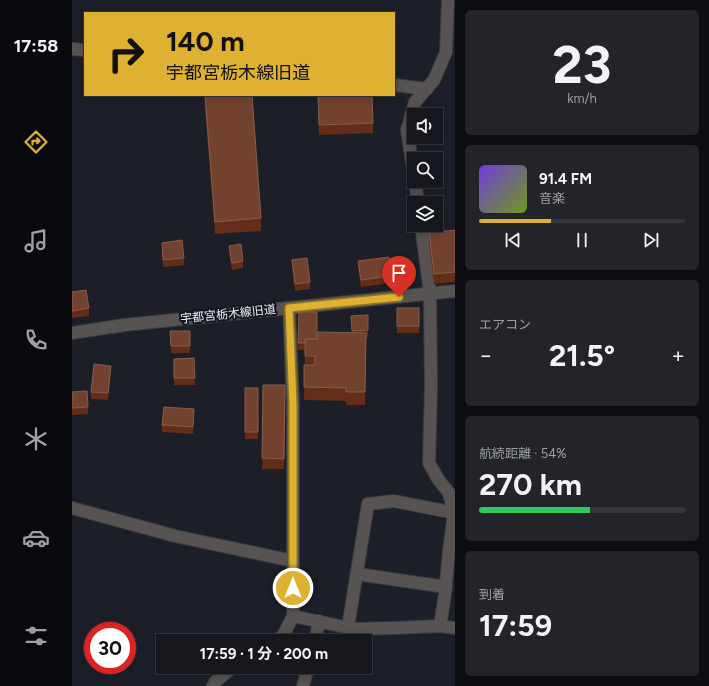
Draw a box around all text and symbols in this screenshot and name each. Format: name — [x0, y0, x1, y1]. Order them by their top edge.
text: 140 m — [166, 24, 245, 58]
icon: right — [100, 28, 152, 80]
text: 23 — [552, 34, 612, 96]
text: 17:58 — [14, 35, 58, 57]
text: 宇都宮栃木線旧道 — [166, 62, 310, 84]
text: km/h — [567, 91, 597, 106]
map controls — [407, 108, 443, 232]
button: sound — [407, 108, 443, 144]
icon: directions — [22, 128, 50, 156]
button: search — [407, 152, 443, 188]
text: 91.4 FM — [539, 170, 592, 188]
text: 音楽 — [539, 191, 565, 206]
button: layers — [407, 196, 443, 232]
icon: music — [22, 227, 50, 255]
icon: previous — [502, 229, 524, 251]
icon: pause — [571, 229, 593, 251]
icon: next — [640, 229, 662, 251]
pin — [382, 256, 416, 297]
icon: arrive — [388, 262, 410, 284]
street label: 宇都宮栃木線旧道 — [180, 302, 276, 326]
text: エアコン — [479, 317, 531, 332]
icon: phone — [22, 326, 50, 354]
text: 21.5° — [549, 337, 615, 374]
text: − — [479, 342, 493, 369]
text: + — [671, 342, 685, 369]
icon: climate — [22, 425, 50, 453]
text: 航続距離 · 54% — [479, 446, 567, 461]
text: 270 km — [479, 466, 582, 503]
icon: car — [22, 524, 50, 552]
position arrow — [272, 567, 314, 609]
text: 到着 — [479, 587, 505, 602]
text: 17:59 — [479, 607, 552, 644]
icon: filters — [22, 622, 50, 650]
speed limit sign: 30 — [84, 622, 136, 674]
text: 17:59 · 1 分 · 200 m — [200, 645, 328, 663]

